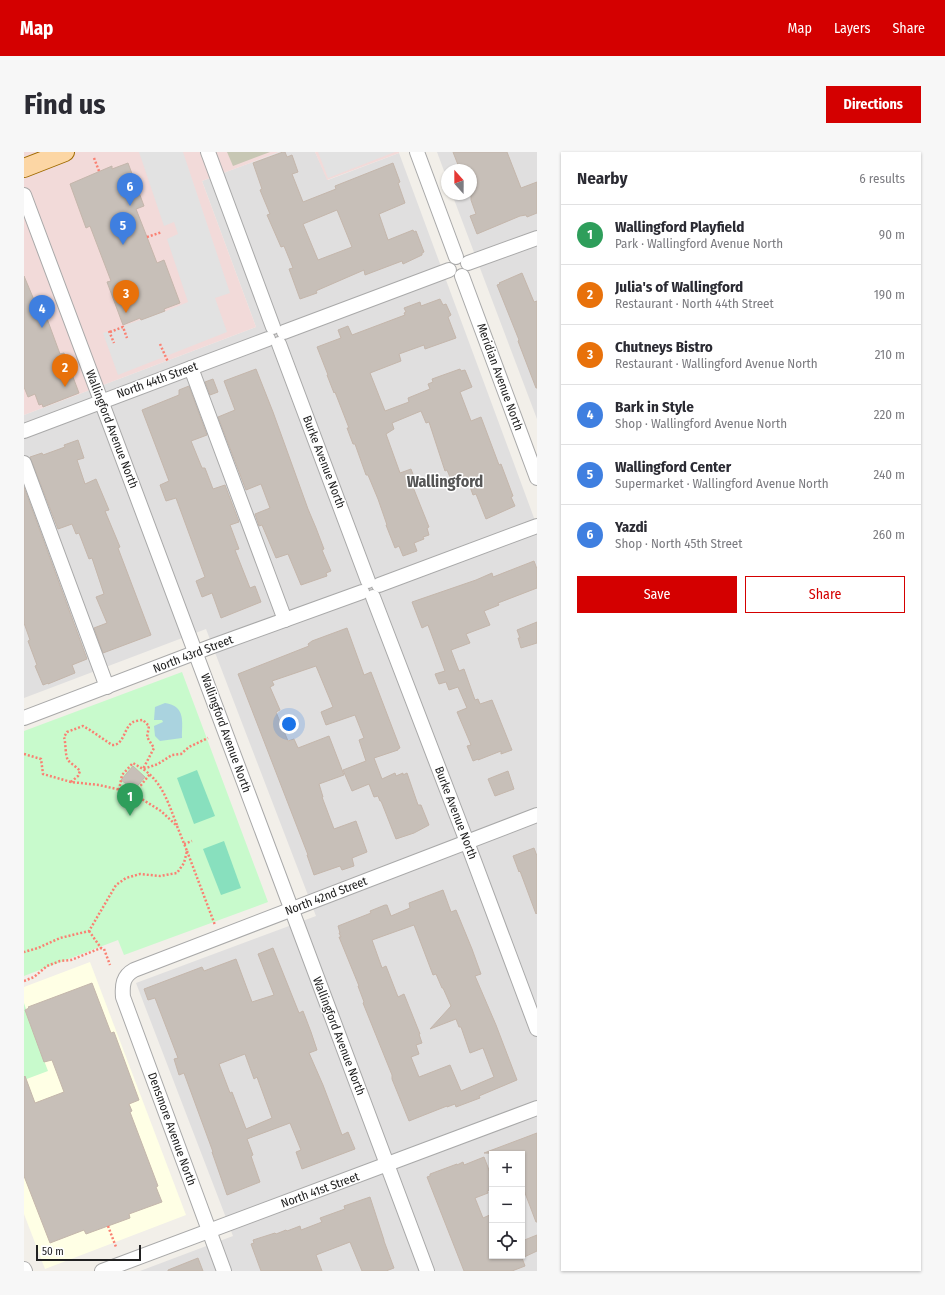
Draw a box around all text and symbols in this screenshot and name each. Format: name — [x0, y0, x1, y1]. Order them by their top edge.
text: Map — [20, 17, 53, 40]
text: Map — [788, 20, 812, 37]
text: Layers — [834, 20, 870, 37]
text: Share — [892, 20, 925, 37]
button: Directions — [826, 86, 921, 123]
text: Find us — [24, 88, 106, 121]
north arrow — [441, 164, 477, 200]
text: Nearby — [577, 168, 628, 189]
text: 6 results — [859, 171, 905, 186]
pin: 6 — [117, 173, 143, 206]
pin: 5 — [110, 212, 136, 245]
text: Wallingford Playfield — [615, 218, 744, 236]
text: 1 — [587, 227, 593, 242]
text: 90 m — [879, 227, 905, 242]
text: Park · Wallingford Avenue North — [615, 236, 783, 251]
text: Julia's of Wallingford — [615, 278, 743, 296]
pin: 3 — [113, 280, 139, 313]
text: 2 — [587, 287, 593, 302]
text: 190 m — [874, 287, 905, 302]
pin: 4 — [29, 295, 55, 328]
text: Restaurant · North 44th Street — [615, 296, 774, 311]
street label: Meridian Avenue North — [474, 321, 526, 433]
text: Chutneys Bistro — [615, 338, 713, 356]
text: 3 — [587, 347, 593, 362]
text: 210 m — [875, 347, 905, 362]
pin: 2 — [52, 354, 78, 387]
text: Restaurant · Wallingford Avenue North — [615, 356, 818, 371]
street label: North 44th Street — [115, 359, 199, 401]
street label: Wallingford Avenue North — [83, 368, 141, 490]
text: Bark in Style — [615, 398, 694, 416]
text: 4 — [587, 407, 593, 422]
text: 220 m — [874, 407, 905, 422]
street label: Burke Avenue North — [300, 414, 348, 510]
text: Shop · Wallingford Avenue North — [615, 416, 787, 431]
text: Wallingford Center — [615, 458, 731, 476]
text: 5 — [587, 467, 593, 482]
text: 240 m — [873, 467, 905, 482]
district label: Wallingford — [407, 472, 483, 491]
text: Supermarket · Wallingford Avenue North — [615, 476, 829, 491]
text: Yazdi — [615, 518, 648, 536]
text: 6 — [587, 527, 593, 542]
text: 260 m — [873, 527, 905, 542]
text: Shop · North 45th Street — [615, 536, 743, 551]
button: Save — [577, 576, 737, 613]
button: Share — [745, 576, 905, 613]
street label: North 43rd Street — [151, 632, 235, 676]
street label: Wallingford Avenue North — [198, 672, 254, 794]
your location — [279, 714, 299, 734]
street label: Burke Avenue North — [432, 765, 480, 861]
pin: 1 — [117, 783, 143, 816]
street label: North 42nd Street — [283, 874, 369, 918]
street label: Wallingford Avenue North — [310, 975, 368, 1097]
street label: Densmore Avenue North — [145, 1071, 199, 1187]
map controls — [489, 1151, 525, 1259]
button: + — [489, 1151, 525, 1187]
street label: North 41st Street — [279, 1169, 361, 1211]
button: − — [489, 1187, 525, 1223]
button: locate — [489, 1223, 525, 1259]
scale bar — [36, 1243, 141, 1262]
text: 50 m — [42, 1245, 64, 1258]

